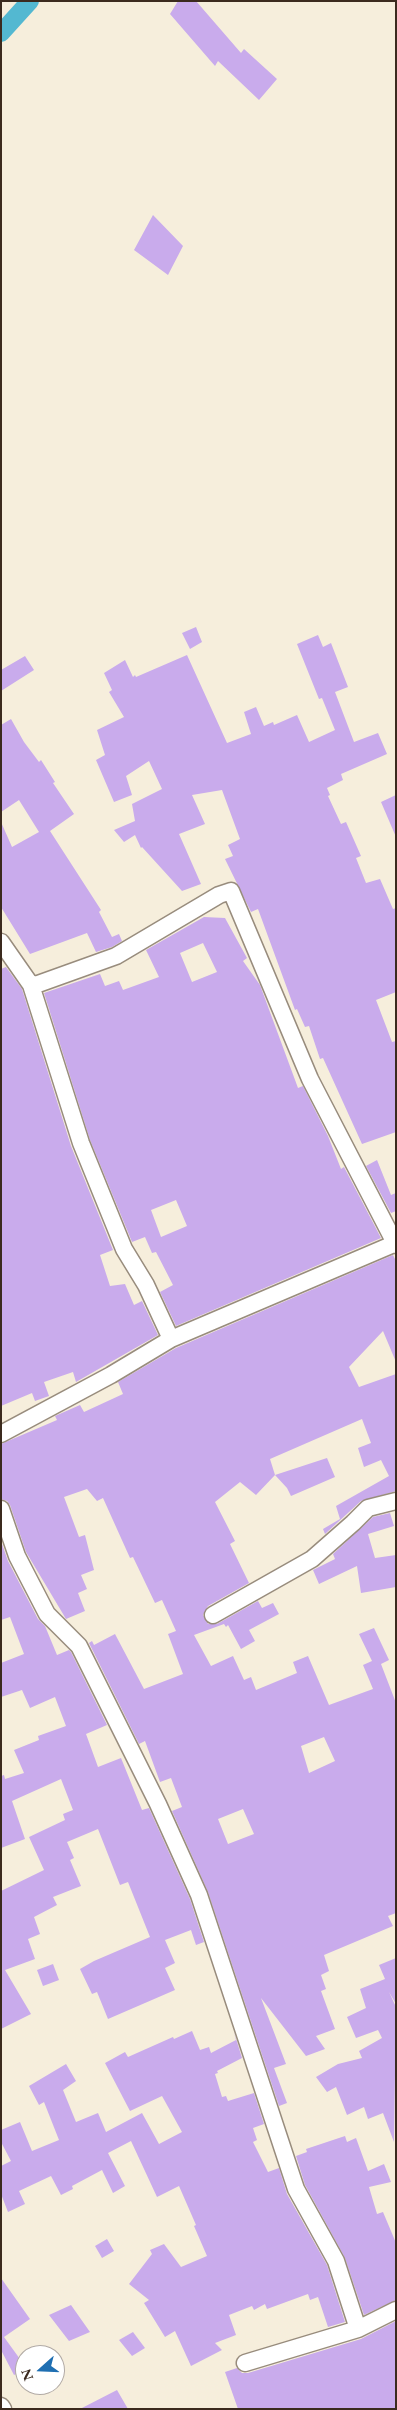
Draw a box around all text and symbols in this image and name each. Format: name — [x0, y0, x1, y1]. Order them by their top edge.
north arrow — [15, 2345, 65, 2395]
text: N — [16, 2366, 37, 2383]

